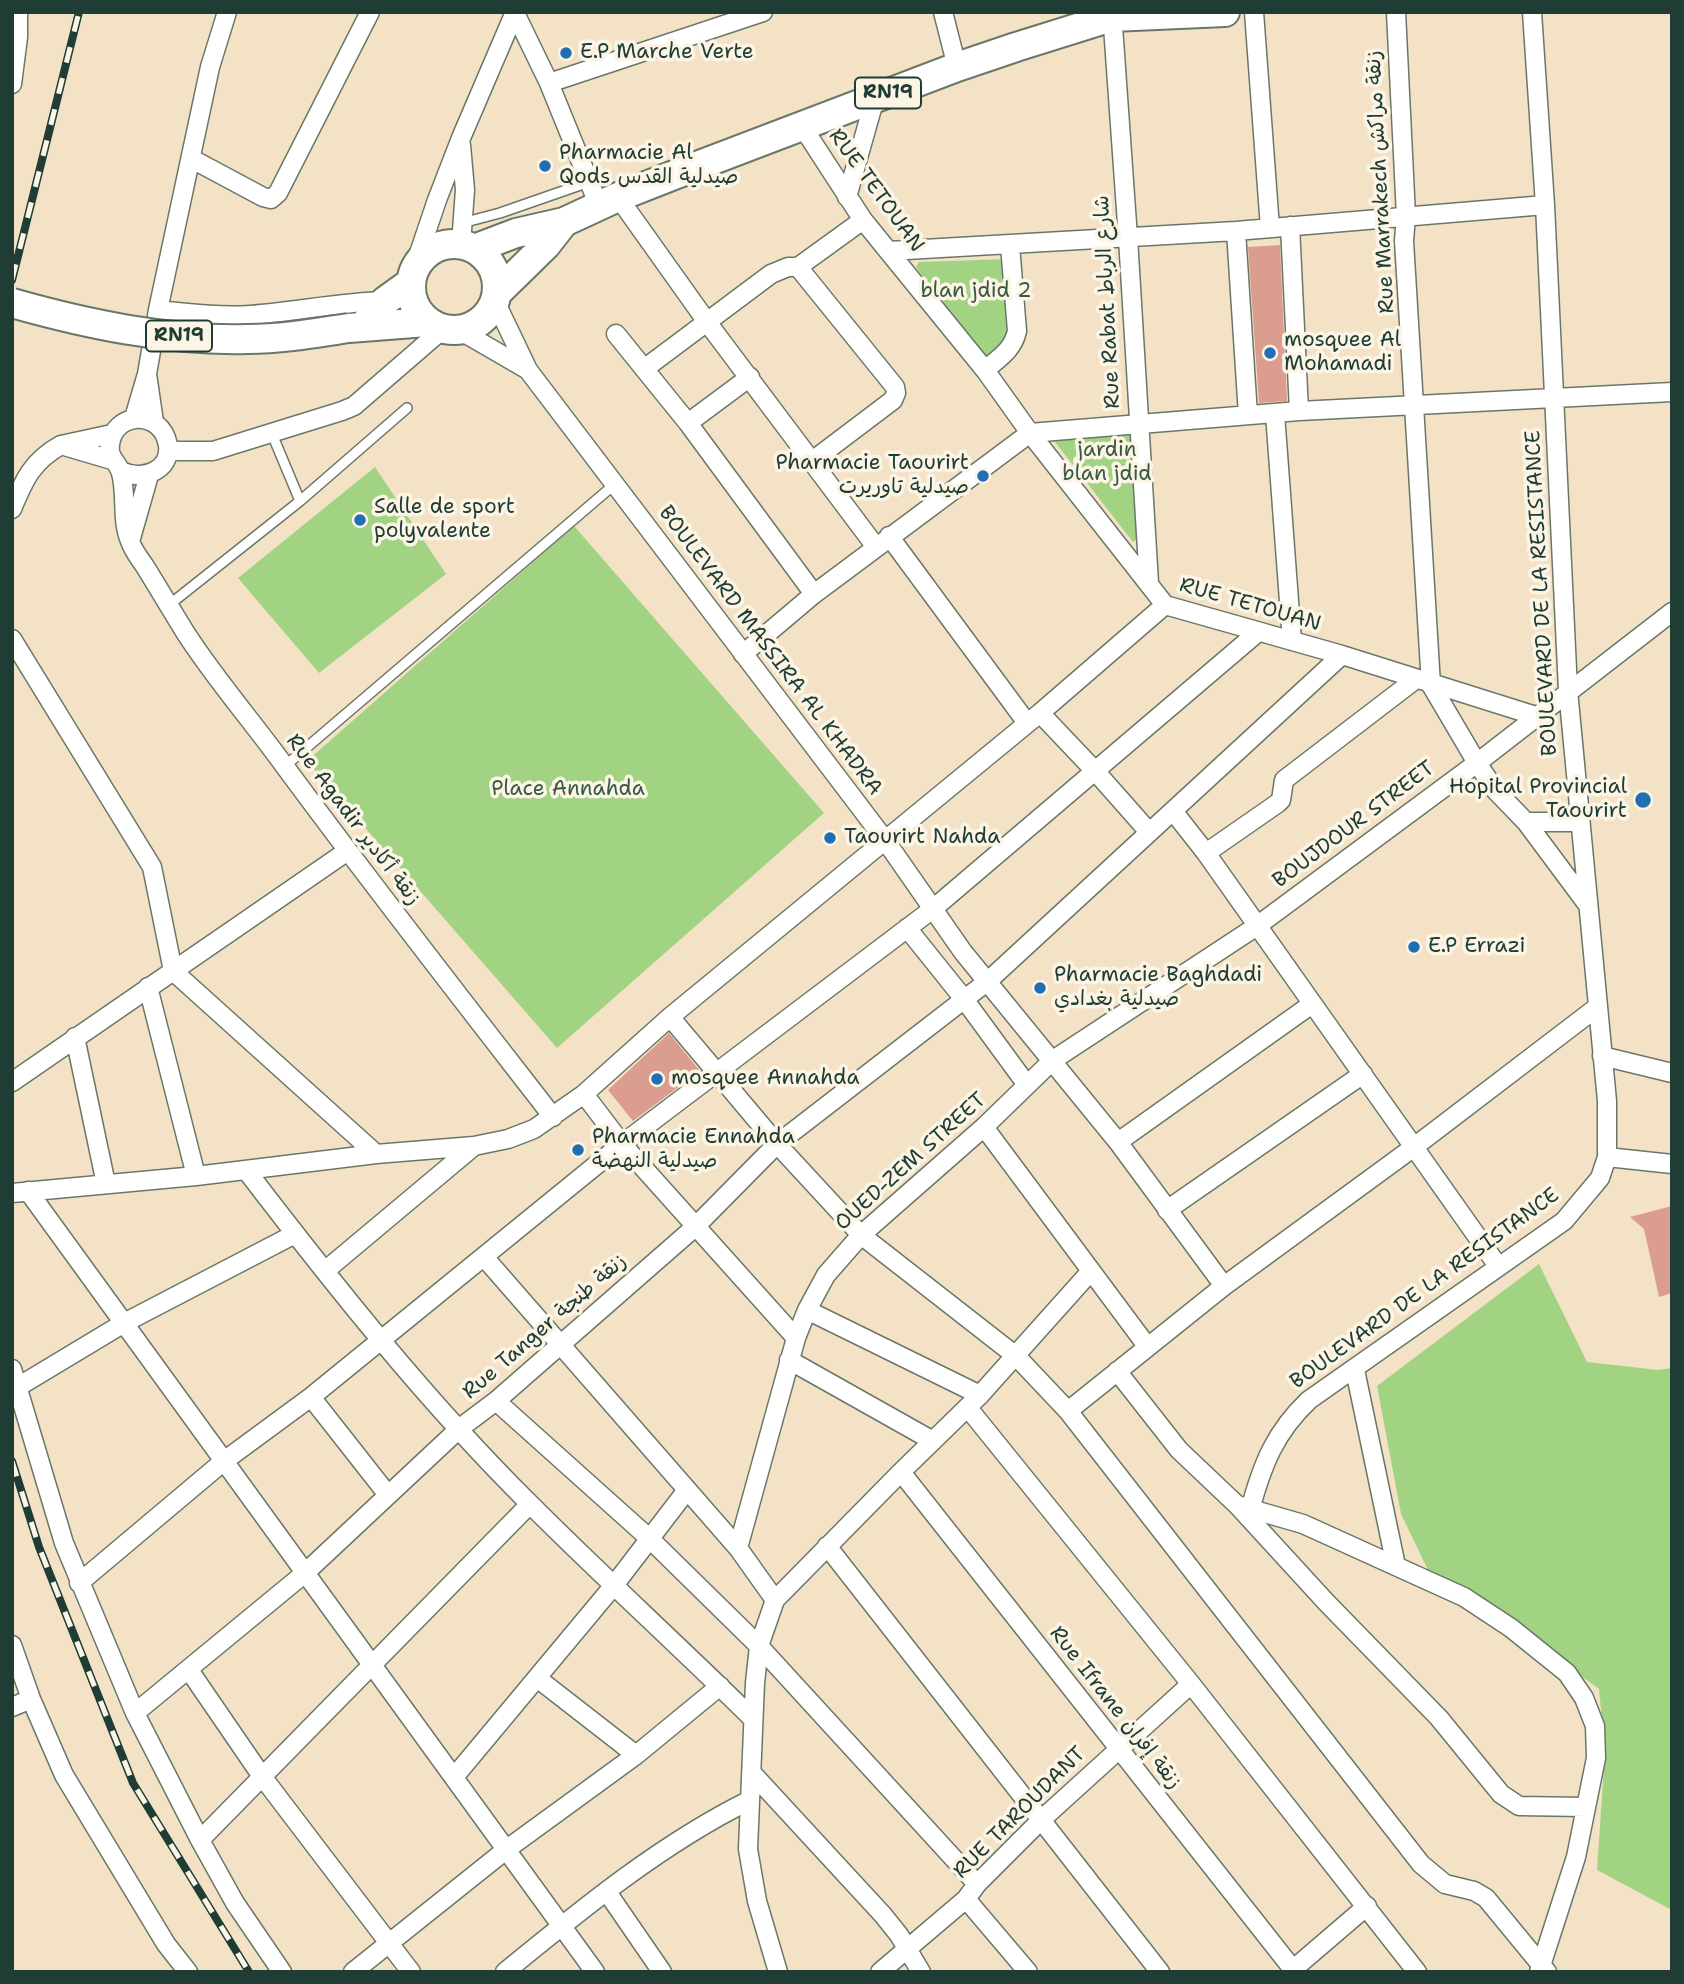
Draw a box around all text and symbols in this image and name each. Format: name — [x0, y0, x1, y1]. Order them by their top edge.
place label: E.P Marche Verte — [580, 40, 754, 66]
marker: E.P Marche Verte — [558, 45, 574, 61]
street label: Rue Marrakech زنقة مراكش — [1362, 50, 1400, 314]
road number: RN19 — [855, 78, 921, 108]
street label: RUE TETOUAN — [823, 124, 929, 258]
place label: Pharmacie Al Qods صيدلية القدس — [559, 141, 739, 191]
marker: Pharmacie Al Qods صيدلية القدس — [537, 158, 553, 174]
street label: Rue Rabat شارع الرباط — [1090, 195, 1126, 409]
park label: blan jdid 2 — [920, 279, 1032, 305]
road number: RN19 — [146, 320, 212, 352]
place label: mosquee Al Mohamadi — [1284, 328, 1401, 378]
marker: mosquee Al Mohamadi — [1262, 345, 1278, 361]
street label: BOULEVARD DE LA RESISTANCE — [1521, 429, 1563, 757]
park label: jardin blan jdid — [1062, 438, 1152, 488]
place label: Pharmacie Taourirt صيدلية تاوريرت — [775, 451, 969, 501]
marker: Pharmacie Taourirt صيدلية تاوريرت — [975, 468, 991, 484]
place label: Salle de sport polyvalente — [374, 495, 515, 545]
street label: BOULEVARD MASSIRA AL KHADRA — [653, 501, 887, 801]
marker: Salle de sport polyvalente — [352, 512, 368, 528]
street label: RUE TETOUAN — [1176, 573, 1324, 637]
street label: Rue Agadir زنقة أكادير — [280, 729, 426, 911]
street label: BOUJDOUR STREET — [1268, 756, 1440, 894]
place label: Hopital Provincial Taourirt — [1449, 775, 1627, 825]
park label: Place Annahda — [491, 777, 645, 803]
marker: Hopital Provincial Taourirt — [1633, 790, 1653, 810]
place label: Taourirt Nahda — [844, 825, 1000, 851]
marker: Taourirt Nahda — [822, 830, 838, 846]
place label: E.P Errazi — [1428, 934, 1525, 960]
marker: E.P Errazi — [1406, 939, 1422, 955]
place label: Pharmacie Baghdadi صيدلية بغدادي — [1054, 963, 1262, 1013]
marker: Pharmacie Baghdadi صيدلية بغدادي — [1032, 980, 1048, 996]
place label: mosquee Annahda — [671, 1066, 860, 1092]
marker: mosquee Annahda — [649, 1071, 665, 1087]
street label: OUED-ZEM STREET — [830, 1088, 992, 1236]
place label: Pharmacie Ennahda صيدلية النهضة — [592, 1125, 795, 1175]
marker: Pharmacie Ennahda صيدلية النهضة — [570, 1142, 586, 1158]
street label: BOULEVARD DE LA RESISTANCE — [1286, 1183, 1564, 1395]
street label: Rue Tanger زنقة طنجة — [458, 1249, 632, 1405]
street label: Rue Ifrane زنقة إفران — [1044, 1622, 1186, 1794]
street label: RUE TAROUDANT — [949, 1742, 1091, 1884]

